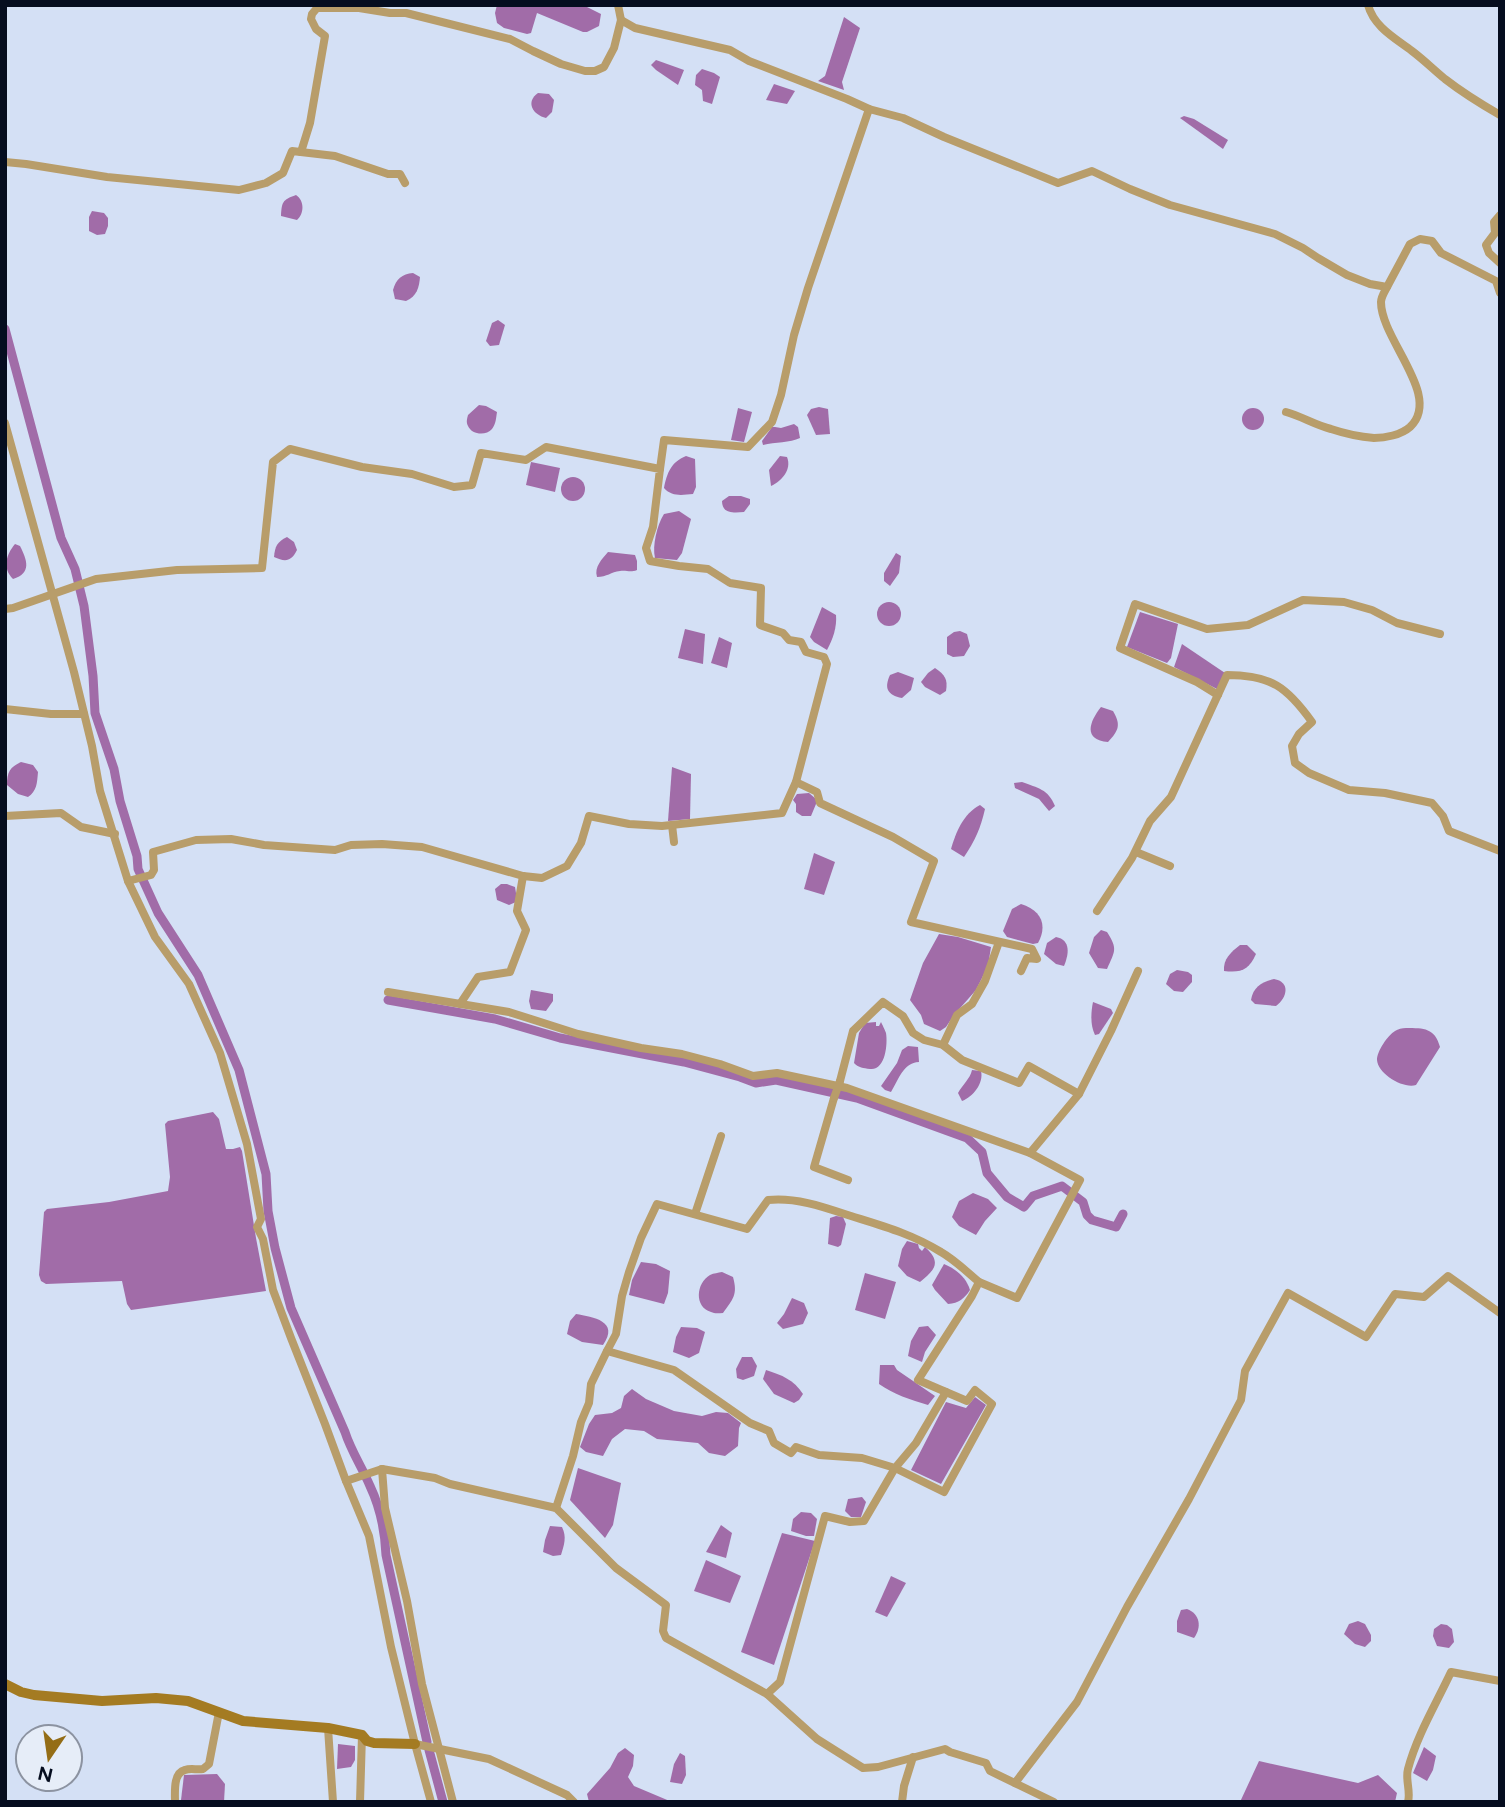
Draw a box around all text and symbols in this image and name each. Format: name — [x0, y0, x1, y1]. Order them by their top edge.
north arrow — [14, 1723, 84, 1793]
text: N — [36, 1761, 55, 1787]

